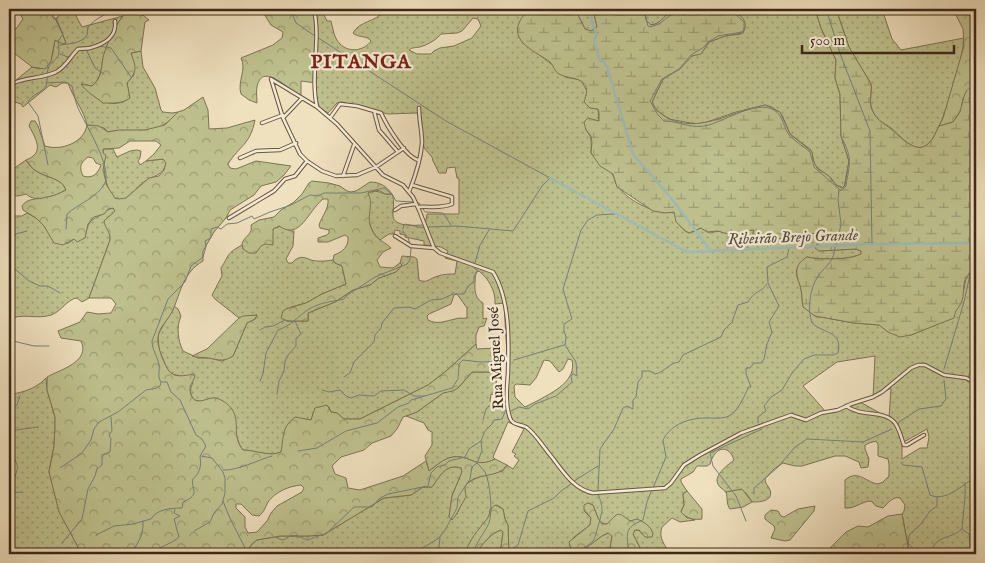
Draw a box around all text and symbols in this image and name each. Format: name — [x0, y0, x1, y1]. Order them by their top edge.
scale bar — [802, 22, 955, 54]
text: 500 m — [810, 31, 845, 50]
district label: PITANGA — [310, 50, 412, 75]
water label: Ribeirão Brejo Grande — [727, 226, 859, 250]
street label: Rua Miguel José — [484, 306, 508, 410]

